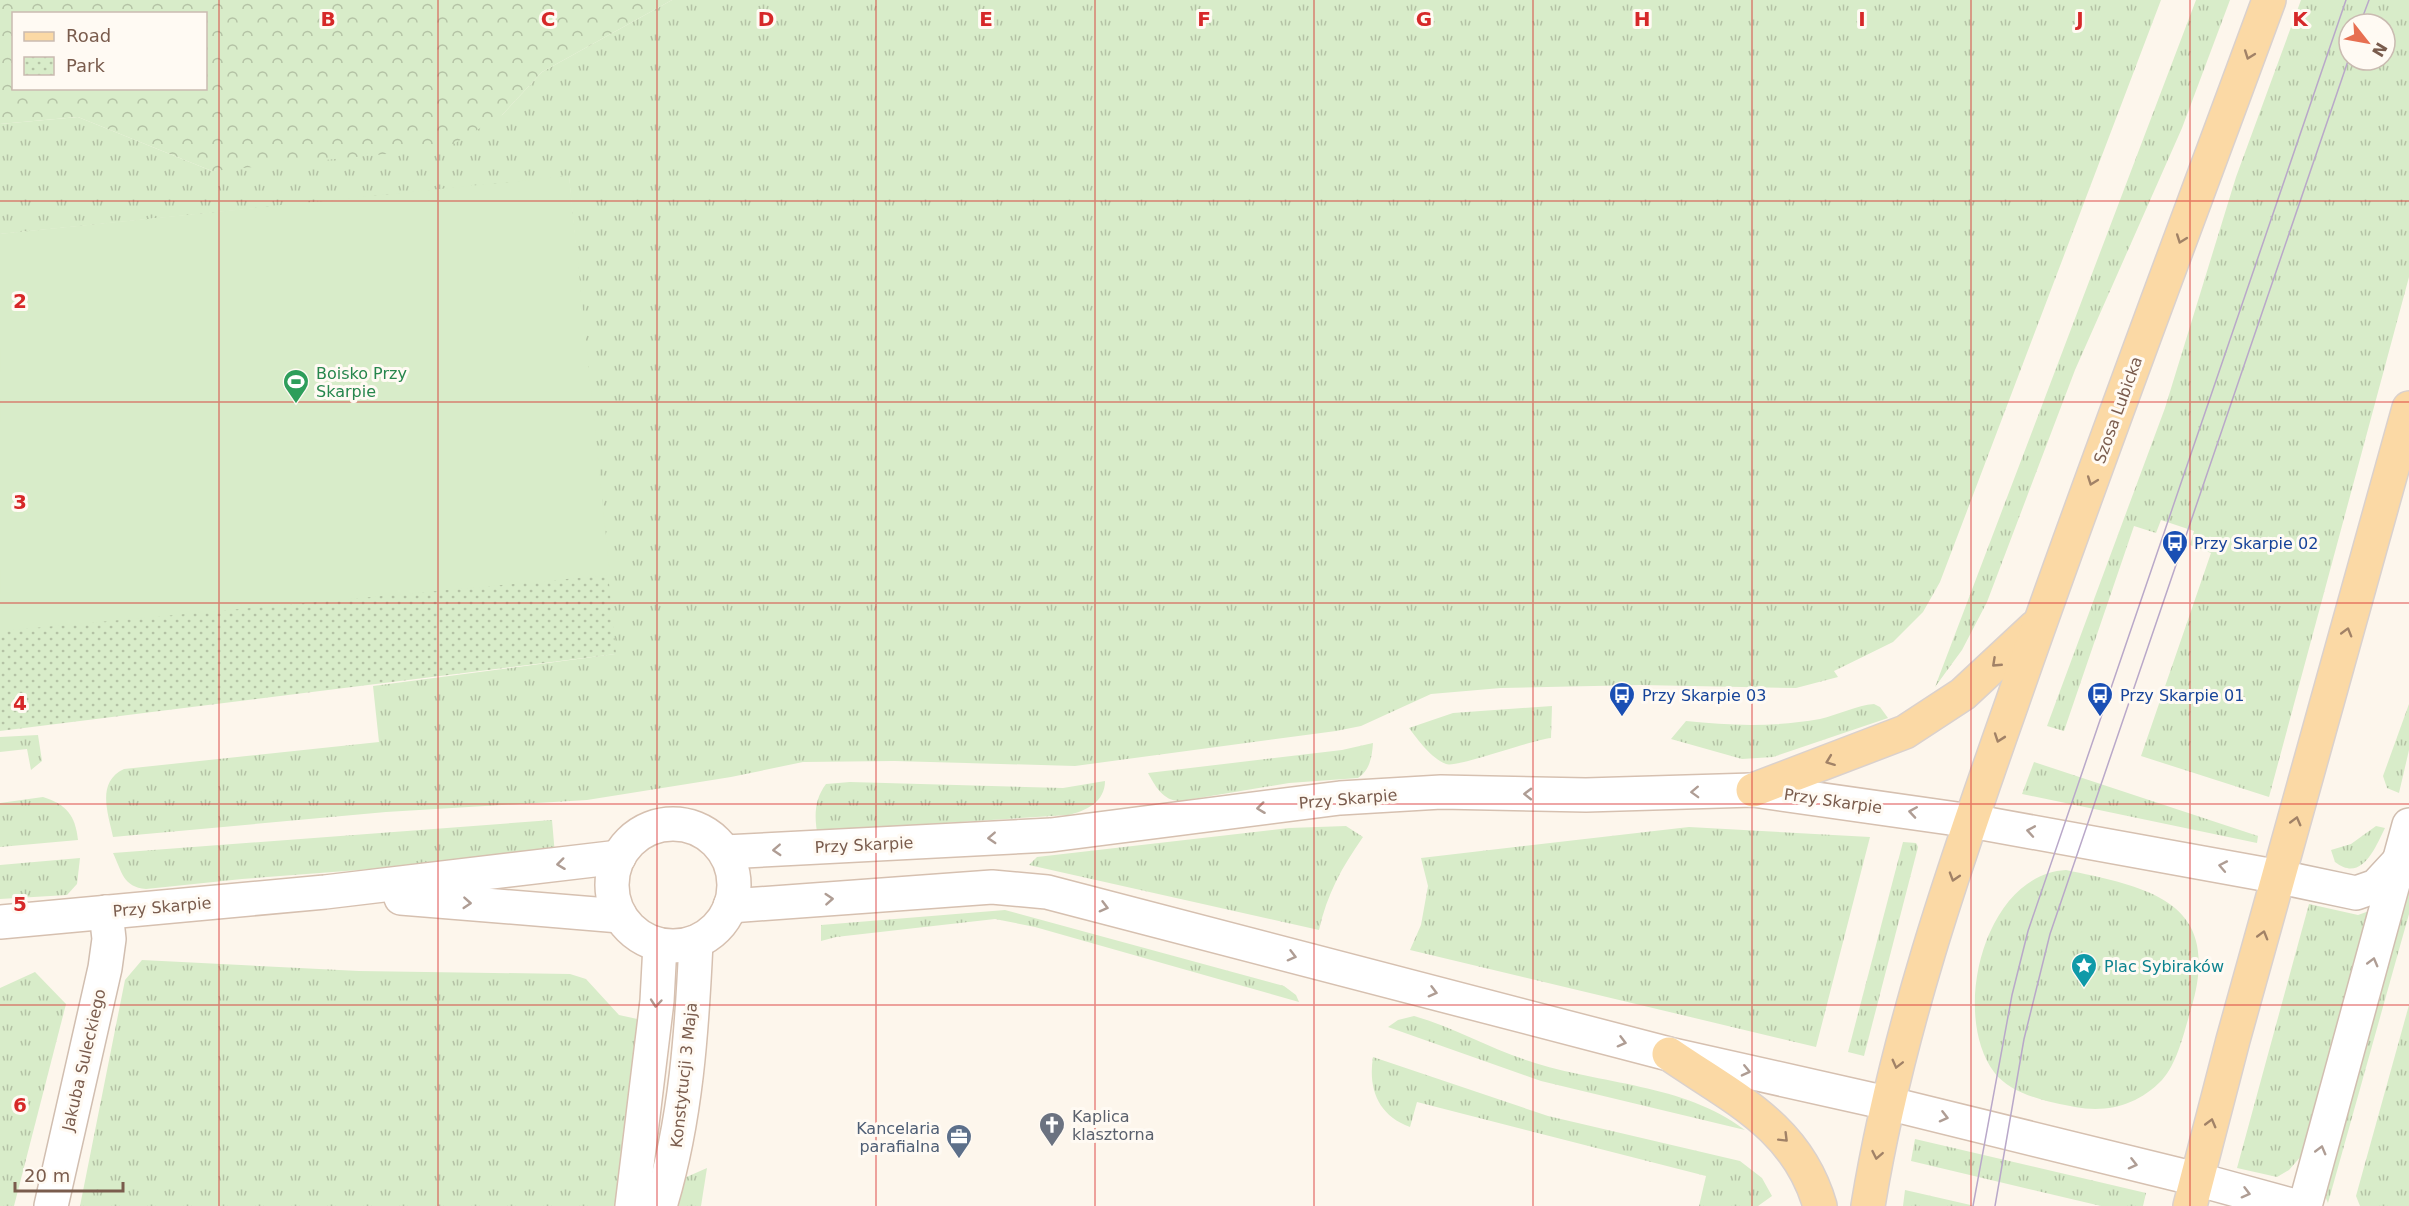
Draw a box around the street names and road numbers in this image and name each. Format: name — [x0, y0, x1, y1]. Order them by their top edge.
street label: Szosa Lubicka — [2090, 354, 2146, 466]
street label: Przy Skarpie — [1298, 785, 1398, 813]
street label: Przy Skarpie — [1783, 785, 1883, 817]
street label: Przy Skarpie — [814, 833, 914, 857]
street label: Przy Skarpie — [112, 893, 212, 921]
street label: Jakuba Suleckiego — [58, 987, 110, 1134]
street label: Konstytucji 3 Maja — [667, 1001, 701, 1149]

